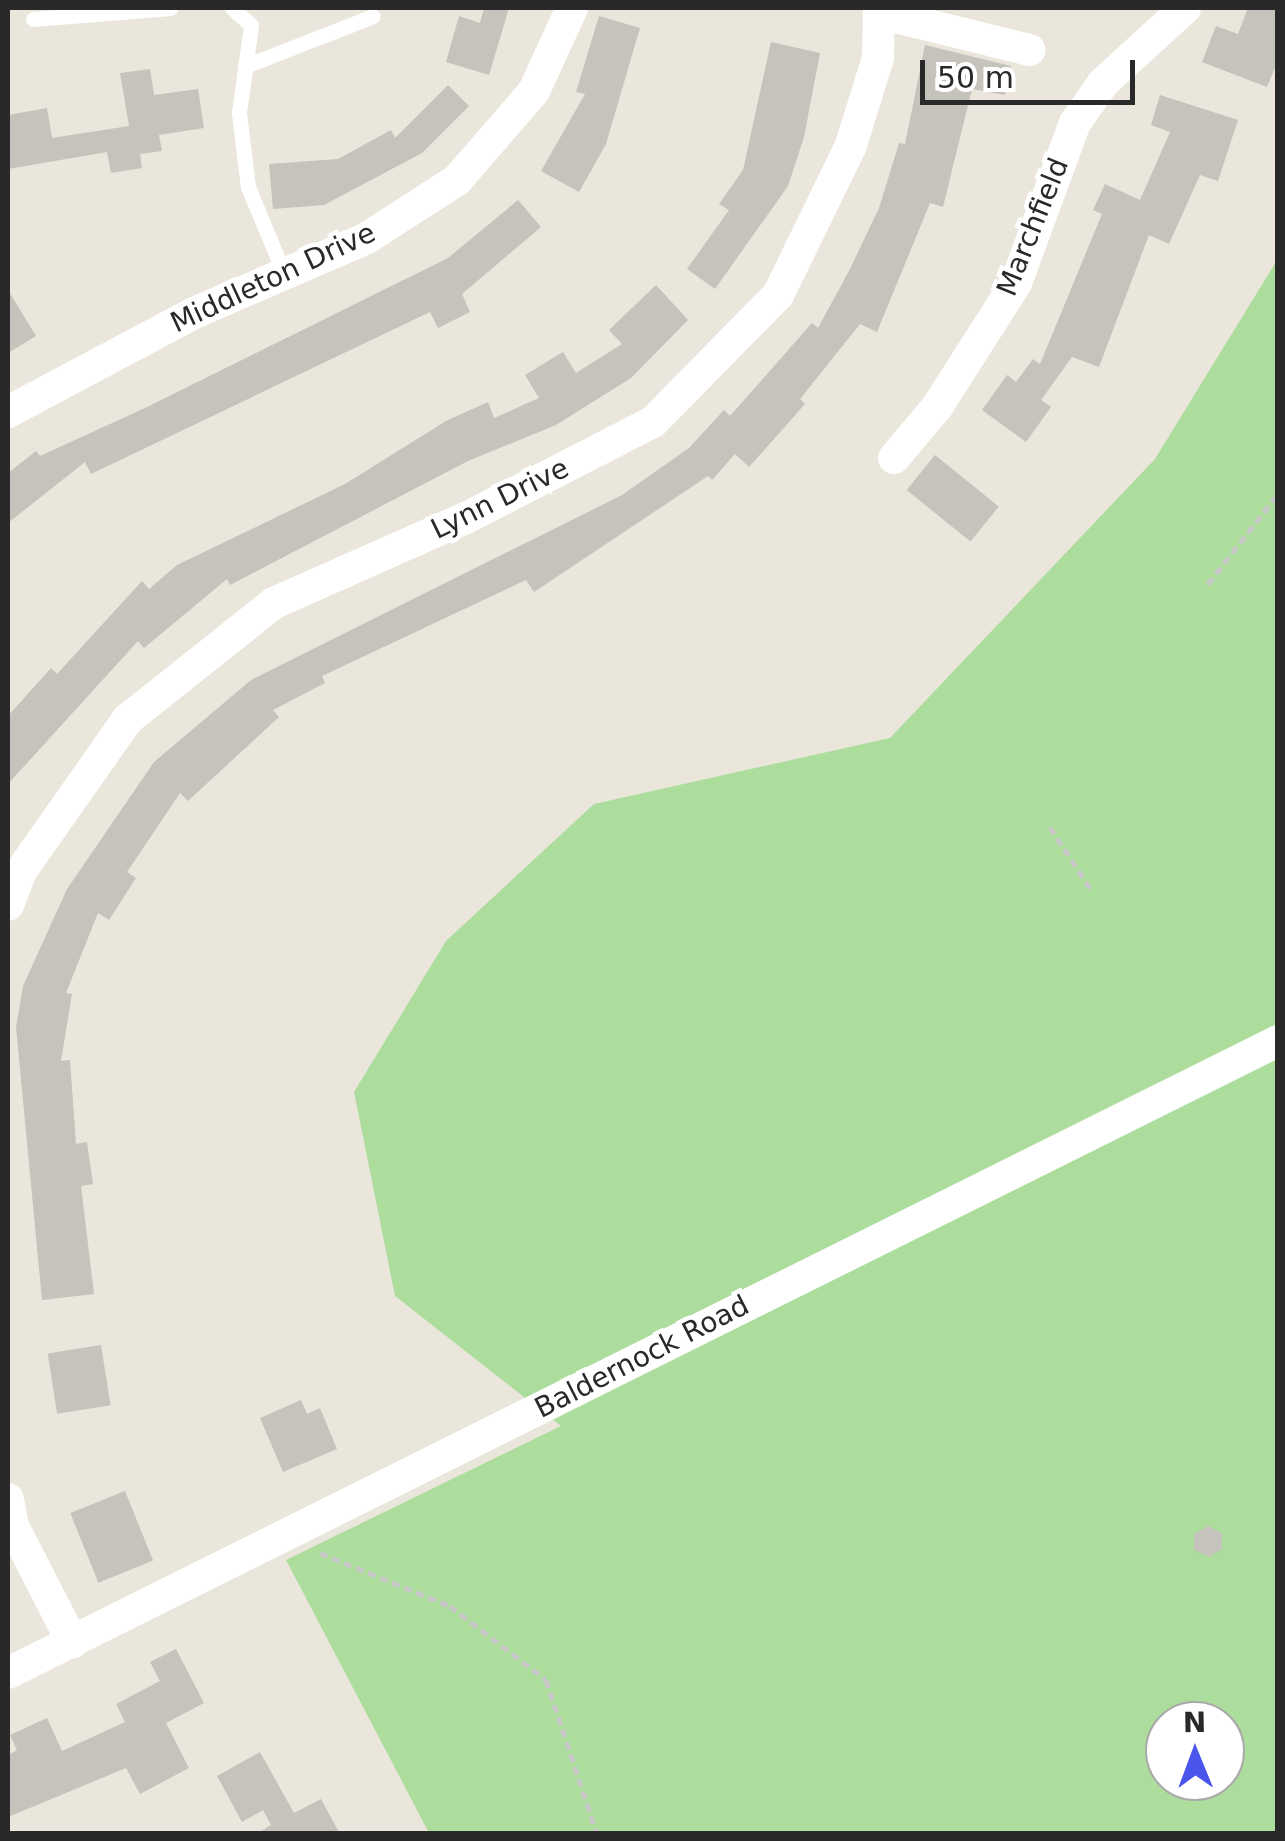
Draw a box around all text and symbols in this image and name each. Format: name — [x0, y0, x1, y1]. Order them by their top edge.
scale bar — [925, 40, 1140, 102]
text: 50 m — [937, 60, 1014, 95]
street label: Marchfield — [990, 153, 1076, 301]
street label: Middleton Drive — [165, 216, 381, 340]
street label: Lynn Drive — [426, 451, 574, 547]
street label: Baldernock Road — [529, 1289, 755, 1425]
north arrow — [1145, 1701, 1245, 1801]
text: N — [1182, 1706, 1207, 1739]

